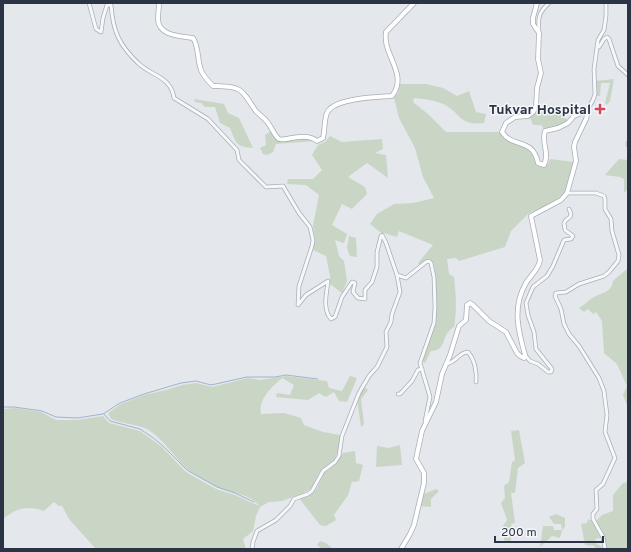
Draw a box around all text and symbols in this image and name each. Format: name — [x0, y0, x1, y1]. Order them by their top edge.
place label: Tukvar Hospital — [489, 102, 591, 119]
marker: Tukvar Hospital — [594, 103, 606, 115]
scale bar — [495, 518, 603, 544]
text: 200 m — [501, 525, 537, 541]

